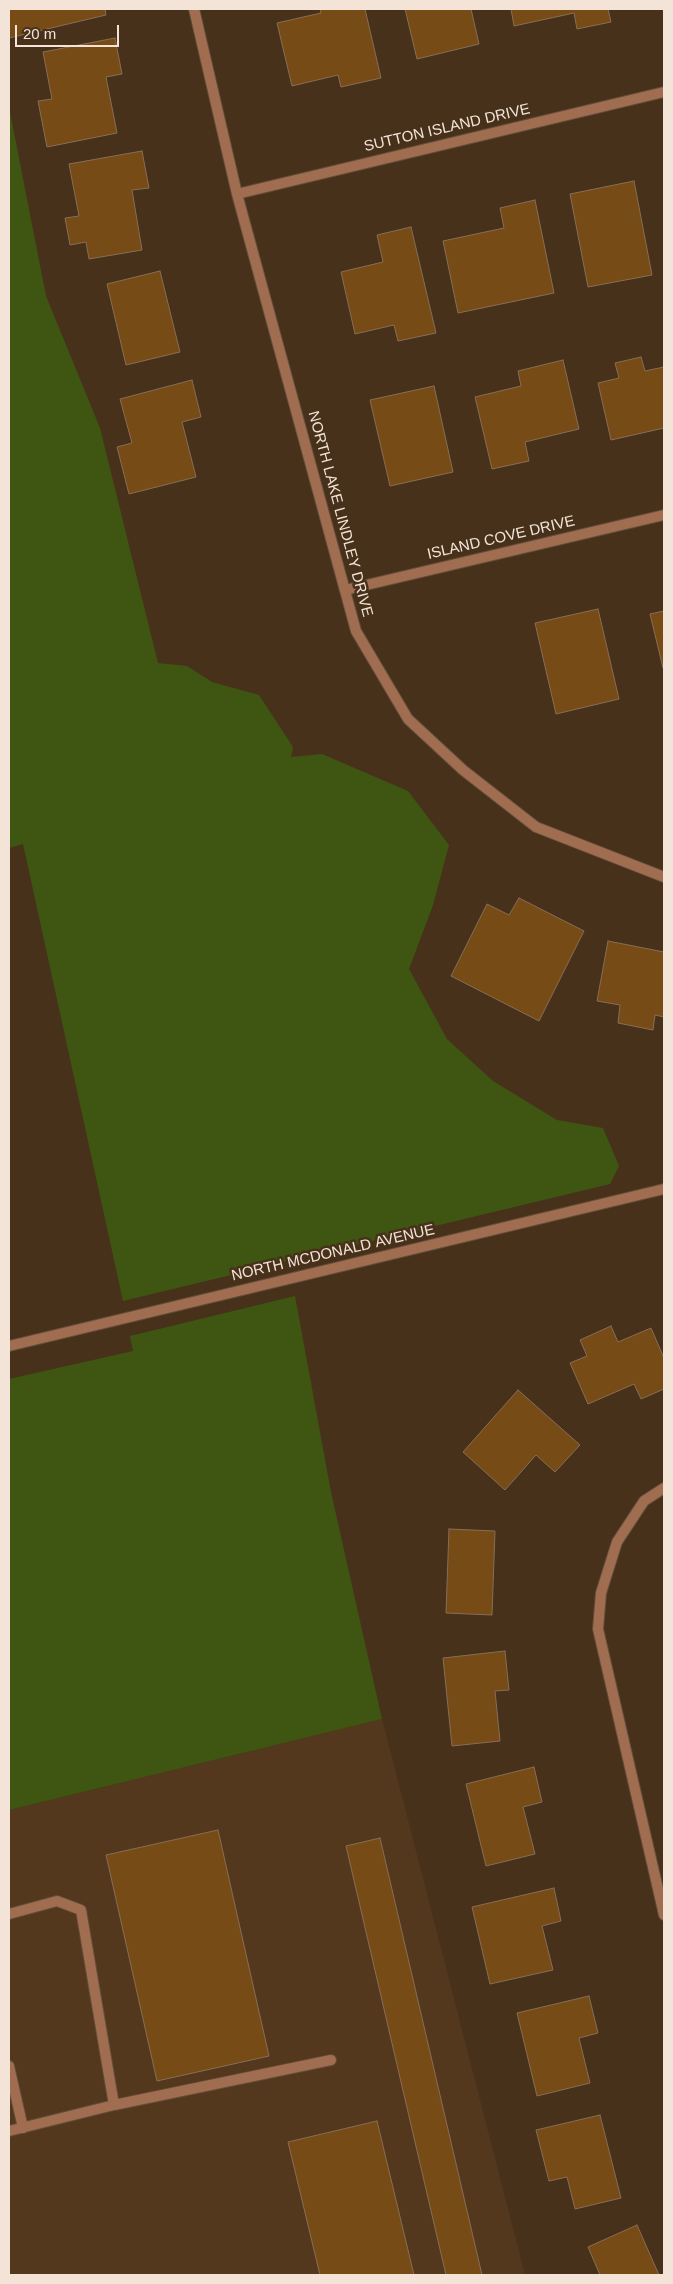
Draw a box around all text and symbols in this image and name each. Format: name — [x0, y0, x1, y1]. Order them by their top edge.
scale bar — [18, 15, 121, 47]
text: 20 m — [23, 25, 56, 42]
street label: SUTTON ISLAND DRIVE — [362, 100, 532, 156]
street label: NORTH LAKE LINDLEY DRIVE — [304, 409, 376, 619]
street label: ISLAND COVE DRIVE — [425, 512, 577, 564]
street label: NORTH MCDONALD AVENUE — [230, 1221, 436, 1285]

